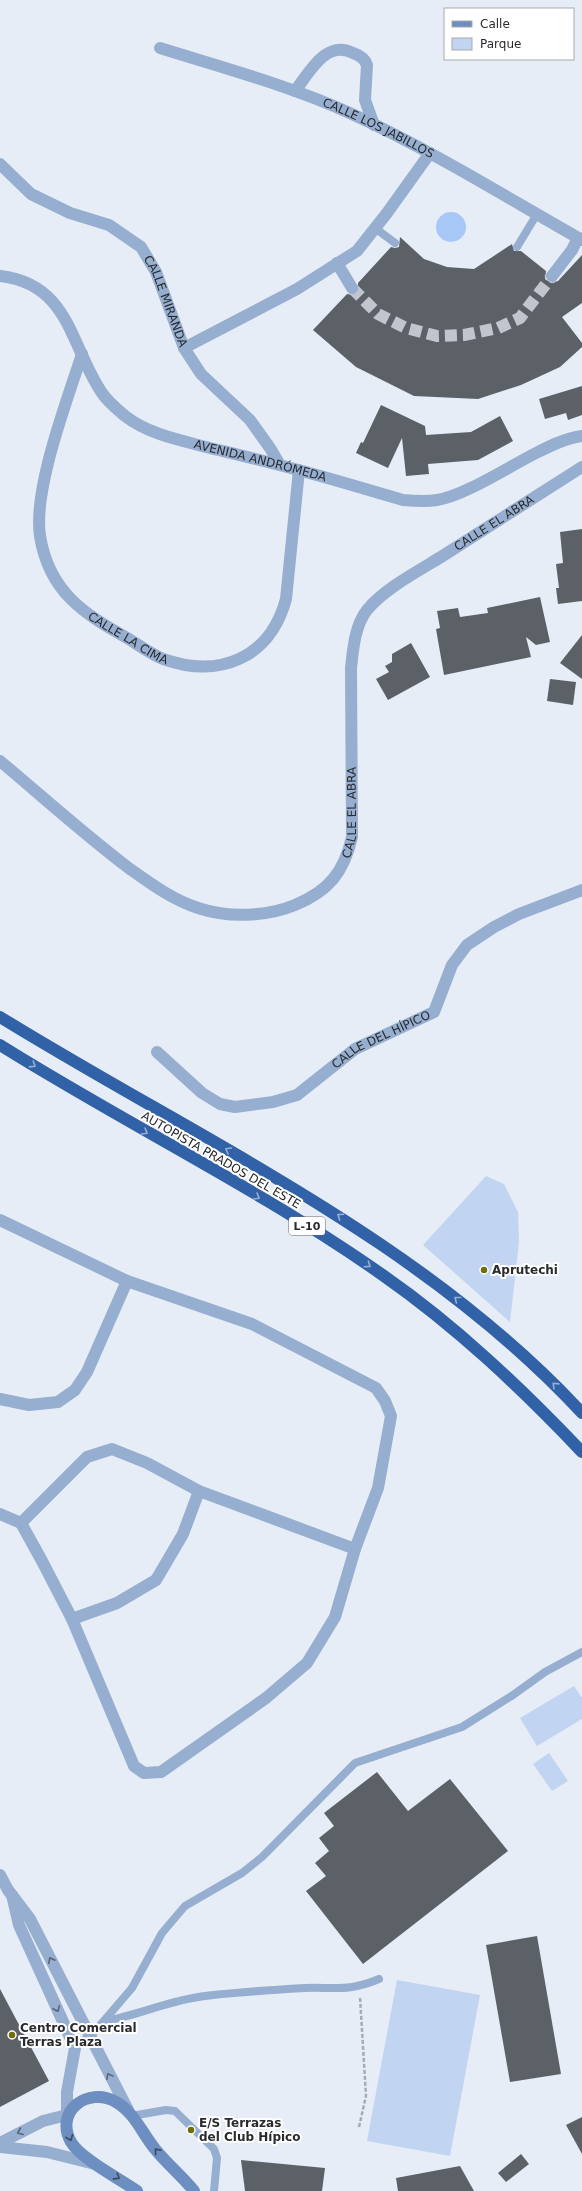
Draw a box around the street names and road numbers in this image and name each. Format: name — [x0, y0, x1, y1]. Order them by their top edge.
street label: CALLE LOS JABILLOS — [321, 95, 436, 161]
street label: CALLE MIRANDA — [141, 253, 190, 350]
street label: AVENIDA ANDRÓMEDA — [193, 437, 329, 485]
street label: CALLE EL ABRA — [451, 492, 537, 554]
street label: CALLE LA CIMA — [85, 609, 171, 667]
street label: CALLE EL ABRA — [339, 766, 359, 860]
street label: CALLE DEL HÍPICO — [329, 1008, 433, 1072]
street label: AUTOPISTA PRADOS DEL ESTE — [139, 1109, 303, 1211]
road number: L-10 — [289, 1217, 325, 1235]

